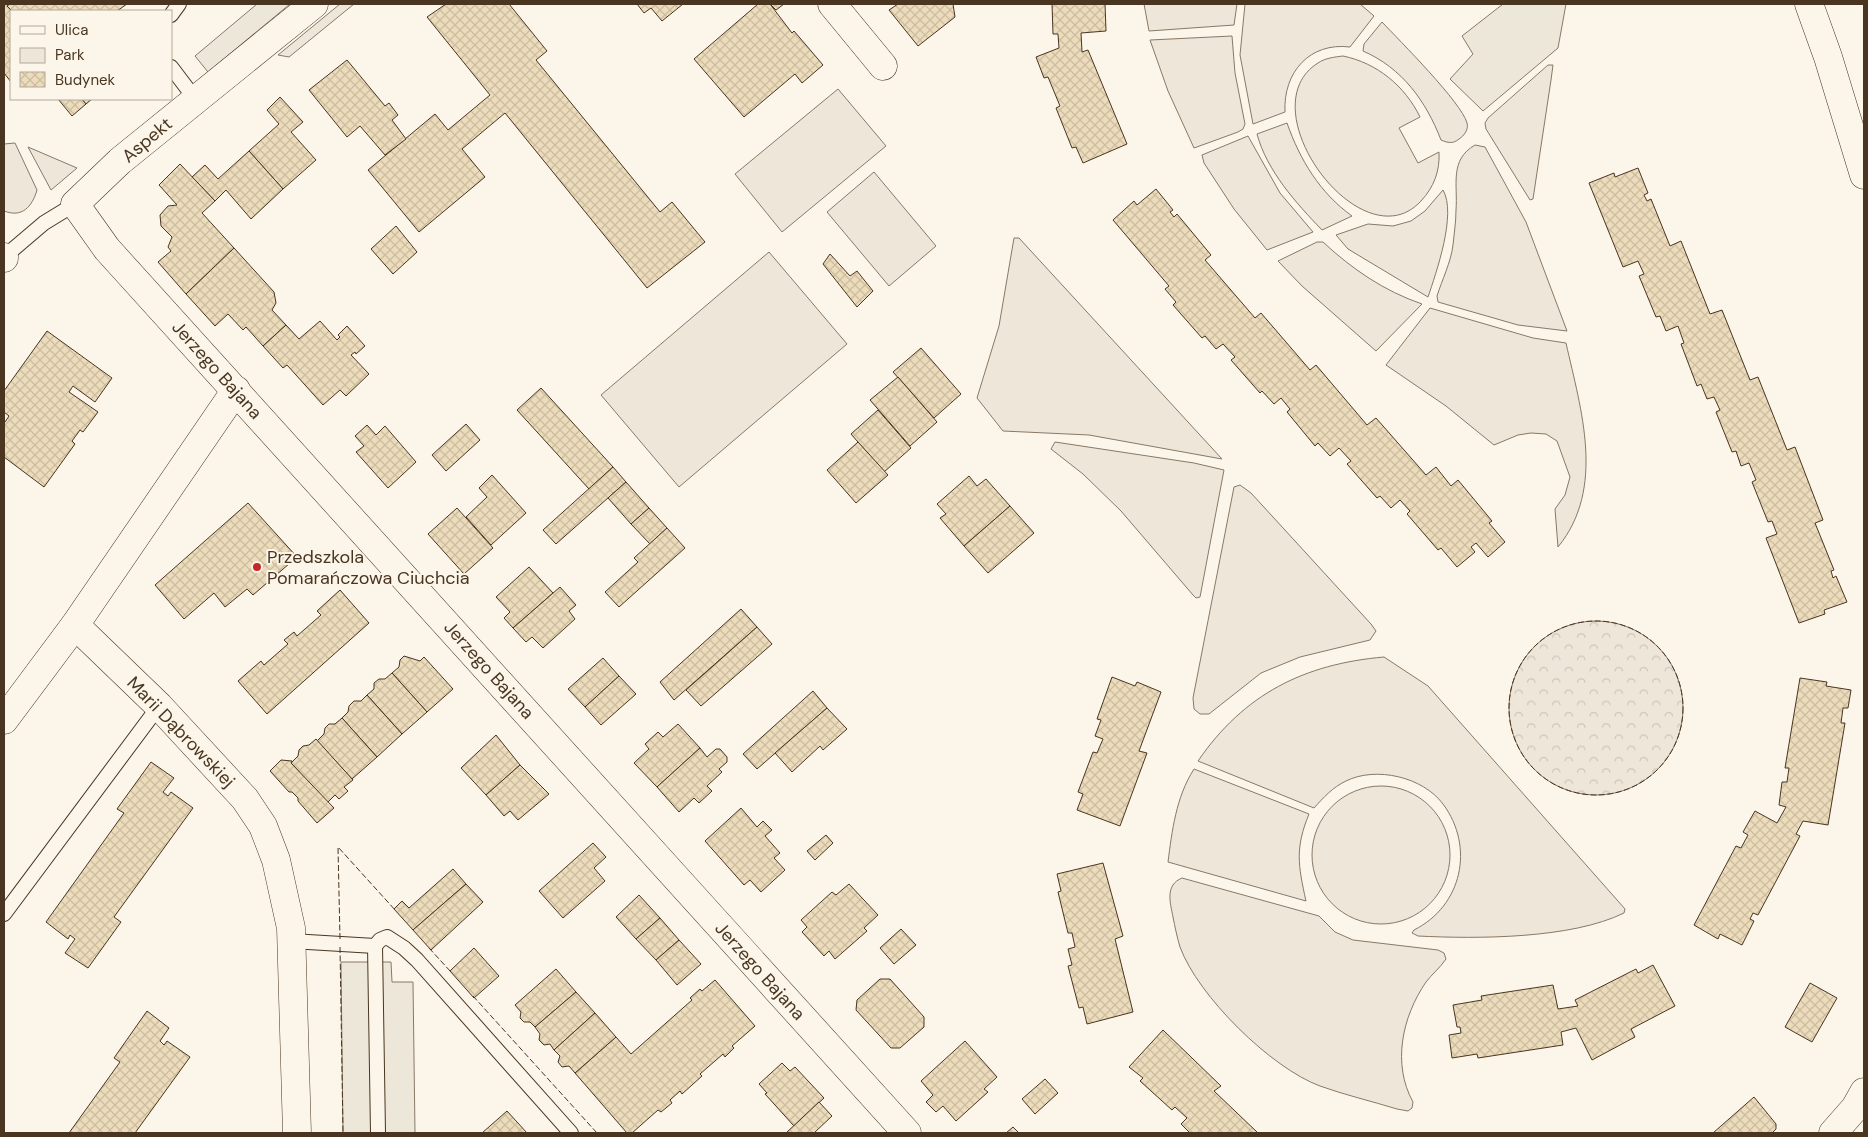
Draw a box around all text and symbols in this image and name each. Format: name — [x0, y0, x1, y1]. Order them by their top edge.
legend — [10, 10, 172, 100]
text: Ulica — [55, 20, 89, 40]
text: Park — [55, 45, 85, 65]
text: Budynek — [55, 70, 116, 90]
street label: Aspekt — [117, 112, 177, 168]
street label: Jerzego Bajana — [166, 316, 268, 424]
place label: Przedszkola Pomarańczowa Ciuchcia — [267, 545, 470, 590]
marker: Przedszkola Pomarańczowa Ciuchcia — [251, 561, 263, 573]
street label: Jerzego Bajana — [438, 616, 540, 724]
street label: Marii Dąbrowskiej — [122, 671, 240, 793]
street label: Jerzego Bajana — [709, 917, 811, 1025]

